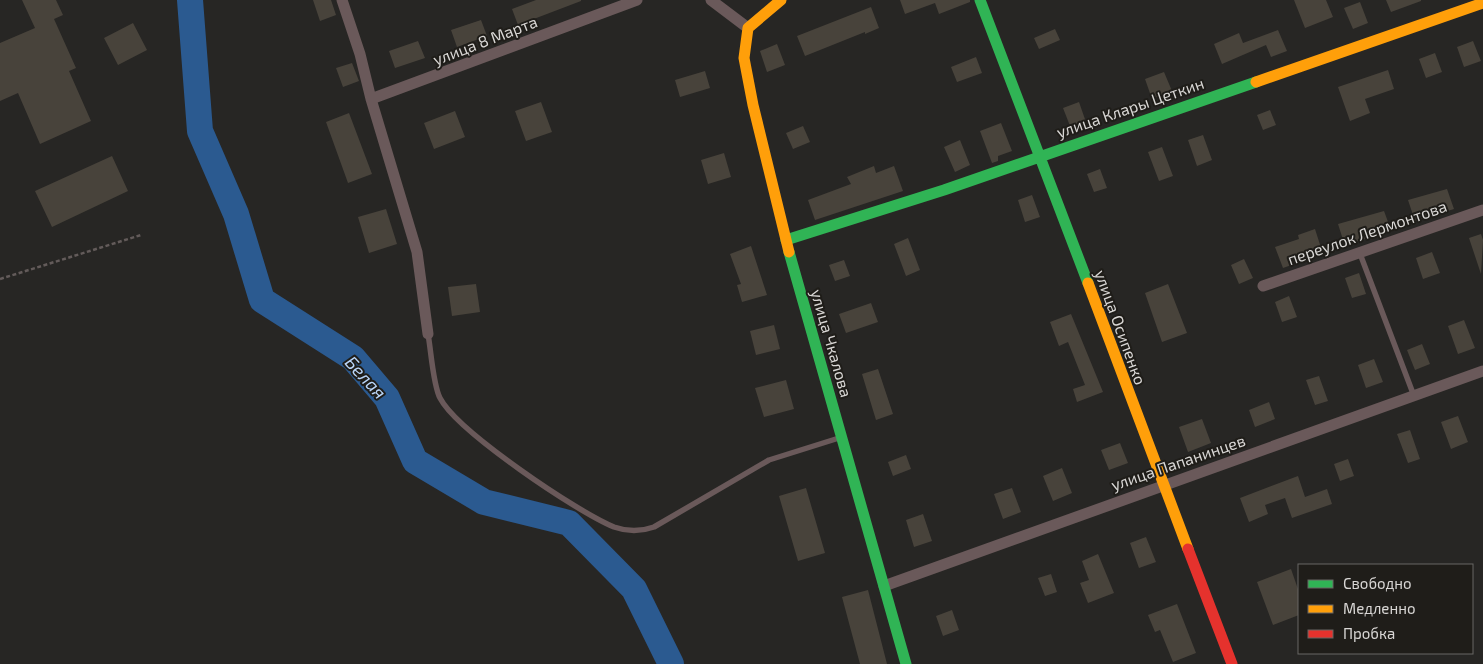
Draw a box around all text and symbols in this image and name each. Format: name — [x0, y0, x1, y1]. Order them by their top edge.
street label: улица 8 Марта — [430, 11, 540, 70]
street label: улица Клары Цеткин — [1054, 73, 1207, 142]
street label: переулок Лермонтова — [1285, 196, 1450, 269]
street label: улица Осипенко — [1090, 267, 1151, 387]
street label: улица Чкалова — [807, 287, 856, 399]
water label: Белая — [341, 351, 391, 403]
street label: улица Папанинцев — [1108, 430, 1248, 495]
legend — [1298, 564, 1473, 654]
text: Свободно — [1343, 574, 1412, 592]
text: Медленно — [1343, 599, 1416, 617]
text: Пробка — [1343, 624, 1395, 642]

